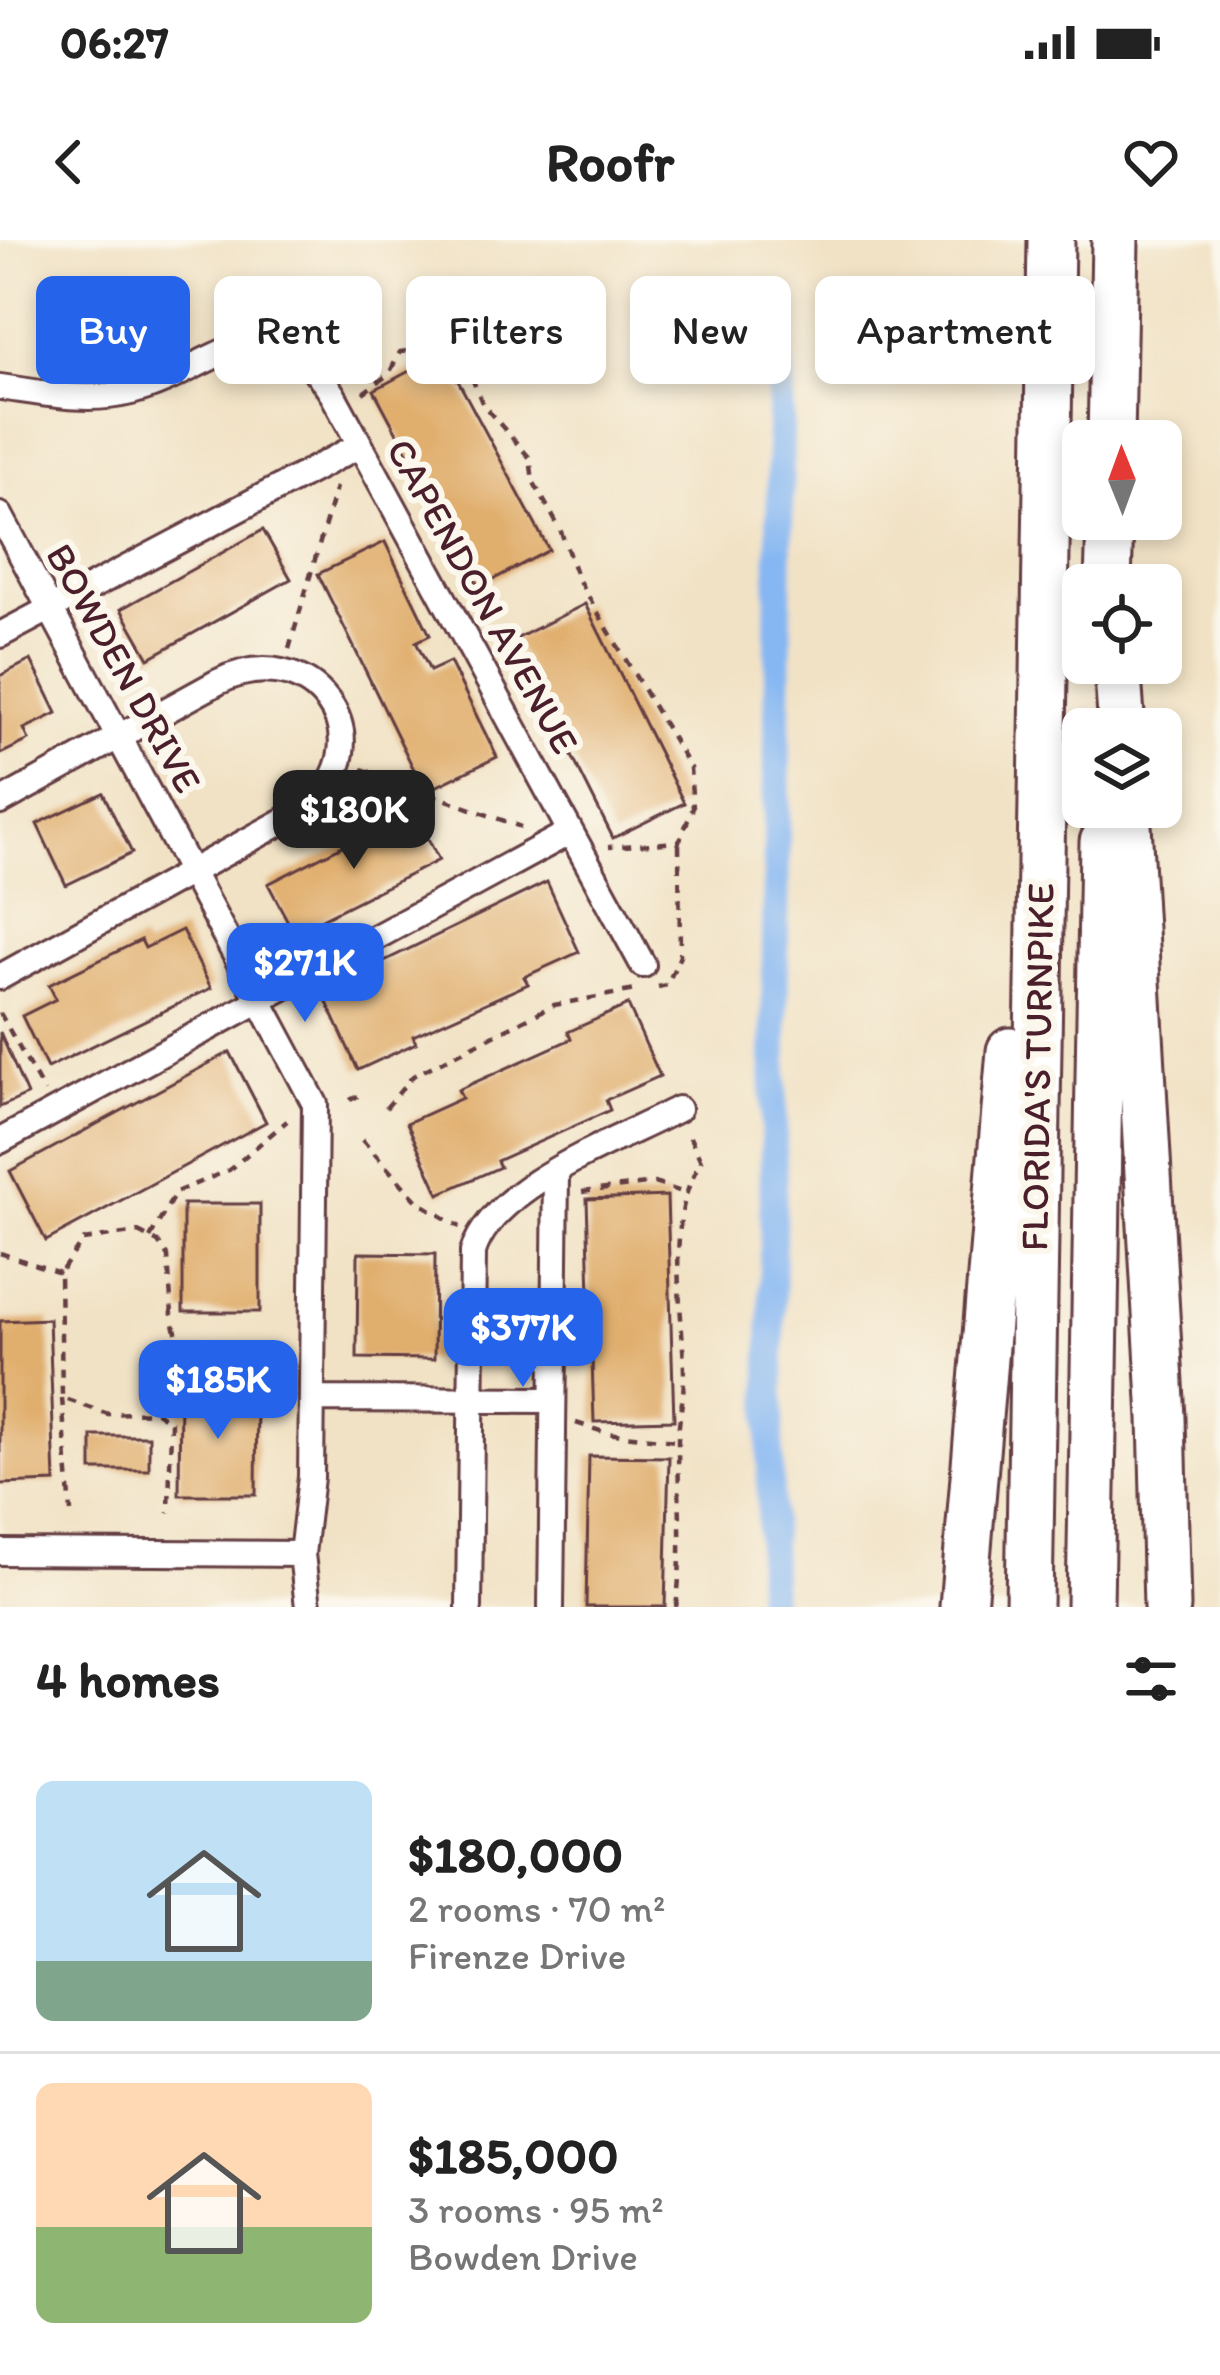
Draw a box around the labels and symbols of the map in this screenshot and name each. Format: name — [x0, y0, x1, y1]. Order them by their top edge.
north arrow — [1062, 420, 1182, 540]
street label: CAPENDON AVENUE — [377, 430, 589, 762]
street label: BOWDEN DRIVE — [36, 535, 212, 801]
pin: $180K — [270, 770, 438, 872]
street label: FLORIDA'S TURNPIKE — [1010, 883, 1064, 1251]
pin: $271K — [221, 923, 389, 1025]
pin: $377K — [439, 1288, 607, 1390]
pin: $185K — [134, 1340, 302, 1442]

